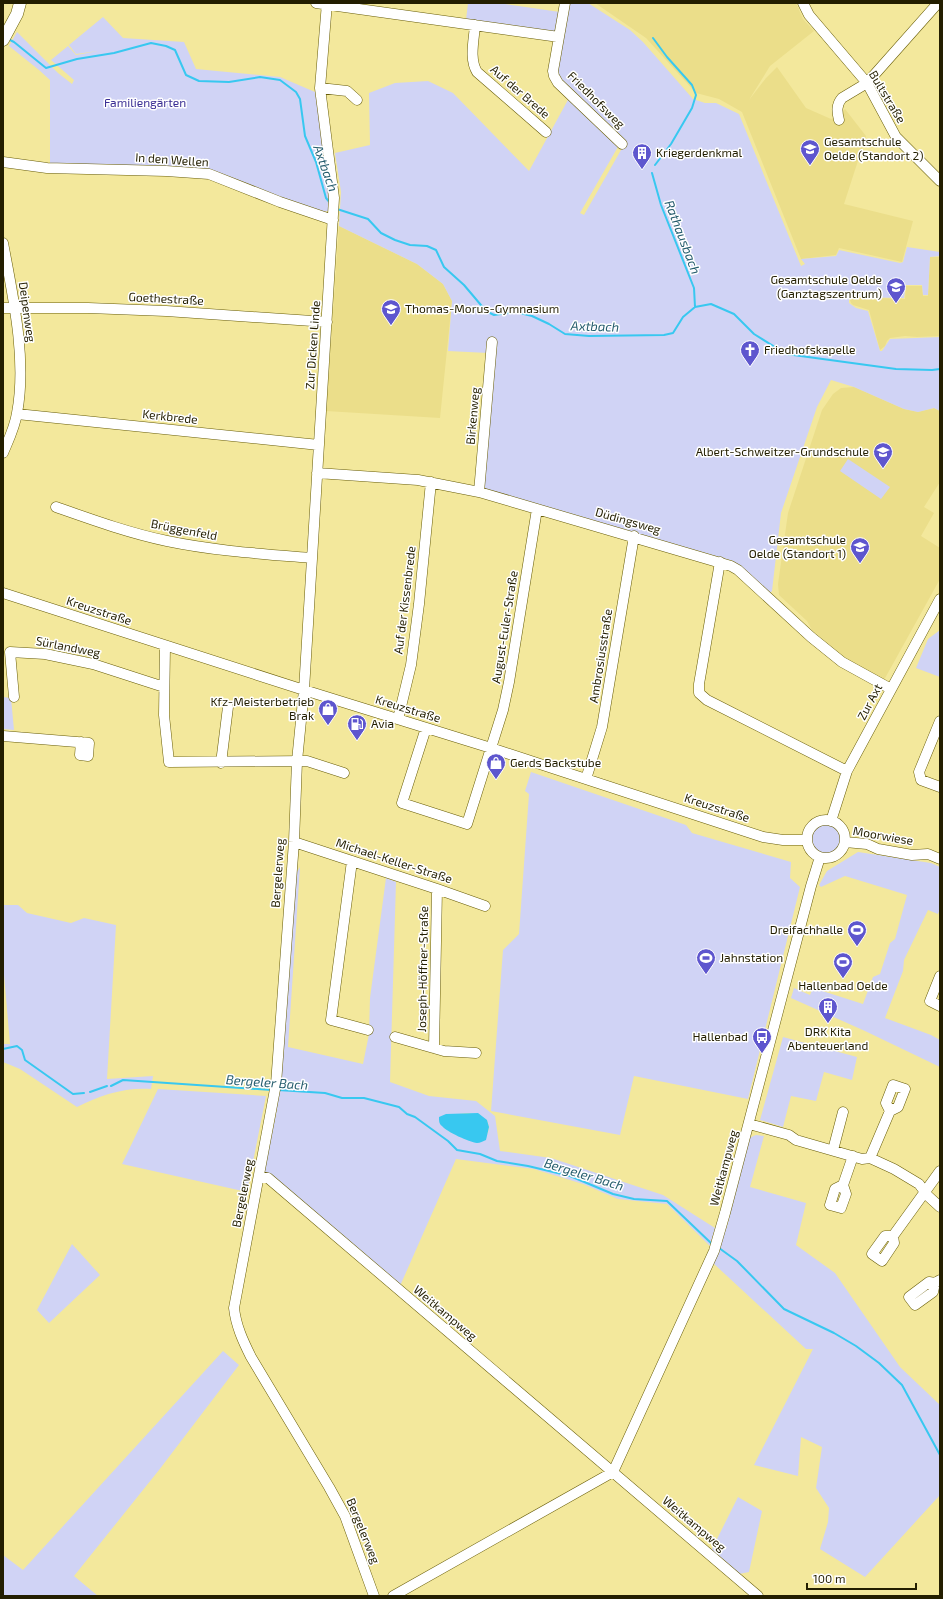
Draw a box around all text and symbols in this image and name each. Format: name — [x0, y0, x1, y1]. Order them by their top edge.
street label: Auf der Brede — [488, 62, 553, 121]
street label: Friedhofsweg — [565, 68, 628, 131]
street label: Bultstraße — [867, 68, 909, 125]
park label: Familiengärten — [104, 95, 186, 109]
place label: Gesamtschule Oelde (Standort 2) — [824, 134, 924, 162]
school or university icon: Gesamtschule Oelde (Standort 2) — [799, 138, 821, 166]
water label: Axtbach — [310, 142, 342, 194]
building icon: Kriegerdenkmal — [631, 142, 653, 170]
place label: Kriegerdenkmal — [656, 145, 743, 159]
street label: In den Wellen — [135, 149, 209, 169]
water label: Rathausbach — [662, 198, 704, 276]
place label: Gesamtschule Oelde (Ganztagszentrum) — [770, 272, 882, 300]
school or university icon: Gesamtschule Oelde (Ganztagszentrum) — [885, 276, 907, 304]
street label: Deipenweg — [17, 281, 39, 343]
street label: Goethestraße — [128, 289, 204, 307]
school or university icon: Thomas-Morus-Gymnasium — [380, 298, 402, 326]
street label: Zur Dicken Linde — [302, 300, 322, 390]
place label: Thomas-Morus-Gymnasium — [405, 301, 559, 315]
water label: Axtbach — [569, 317, 620, 335]
church icon: Friedhofskapelle — [739, 339, 761, 367]
place label: Friedhofskapelle — [764, 342, 855, 356]
street label: Birkenweg — [463, 386, 482, 445]
street label: Kerkbrede — [142, 406, 198, 426]
school or university icon: Albert-Schweitzer-Grundschule — [872, 441, 894, 469]
place label: Albert-Schweitzer-Grundschule — [696, 444, 869, 458]
street label: Düdingsweg — [594, 504, 663, 536]
street label: Brüggenfeld — [150, 516, 219, 542]
place label: Gesamtschule Oelde (Standort 1) — [749, 532, 846, 560]
school or university icon: Gesamtschule Oelde (Standort 1) — [849, 536, 871, 564]
street label: Auf der Kissenbrede — [390, 545, 418, 655]
street label: August-Euler-Straße — [488, 569, 520, 684]
street label: Kreuzstraße — [65, 593, 134, 627]
street label: Ambrosiusstraße — [586, 608, 614, 704]
street label: Sürlandweg — [35, 633, 102, 659]
street label: Zur Axt — [854, 681, 885, 722]
street label: Kreuzstraße — [374, 691, 443, 725]
place label: Kfz-Meisterbetrieb Brak — [210, 694, 314, 722]
shop icon: Kfz-Meisterbetrieb Brak — [317, 698, 339, 726]
fuel station icon: Avia — [346, 713, 368, 741]
place label: Avia — [371, 716, 394, 730]
shop icon: Gerds Backstube — [485, 752, 507, 780]
place label: Gerds Backstube — [510, 755, 601, 769]
street label: Kreuzstraße — [683, 790, 752, 824]
street label: Moorwiese — [852, 823, 914, 847]
street label: Michael-Keller-Straße — [334, 835, 454, 886]
street label: Bergelerweg — [268, 837, 286, 908]
street label: Joseph-Höffner-Straße — [414, 906, 430, 1032]
sports icon: Dreifachhalle — [846, 919, 868, 947]
place label: Dreifachhalle — [770, 922, 843, 936]
sports icon: Jahnstation — [695, 947, 717, 975]
place label: Jahnstation — [720, 950, 783, 964]
sports icon: Hallenbad Oelde — [832, 951, 854, 979]
place label: Hallenbad Oelde — [798, 978, 888, 992]
building icon: DRK Kita Abenteuerland — [817, 996, 839, 1024]
place label: DRK Kita Abenteuerland — [788, 1024, 868, 1052]
bus stop icon: Hallenbad — [751, 1026, 773, 1054]
place label: Hallenbad — [693, 1029, 748, 1043]
water label: Bergeler Bach — [225, 1071, 309, 1093]
street label: Weitkampweg — [706, 1128, 740, 1207]
water label: Bergeler Bach — [542, 1154, 626, 1194]
street label: Bergelerweg — [229, 1157, 256, 1228]
street label: Weitkampweg — [411, 1282, 480, 1343]
street label: Weitkampweg — [660, 1493, 729, 1554]
street label: Bergelerweg — [344, 1496, 384, 1566]
scale bar — [807, 1565, 916, 1591]
text: 100 m — [813, 1571, 845, 1585]

